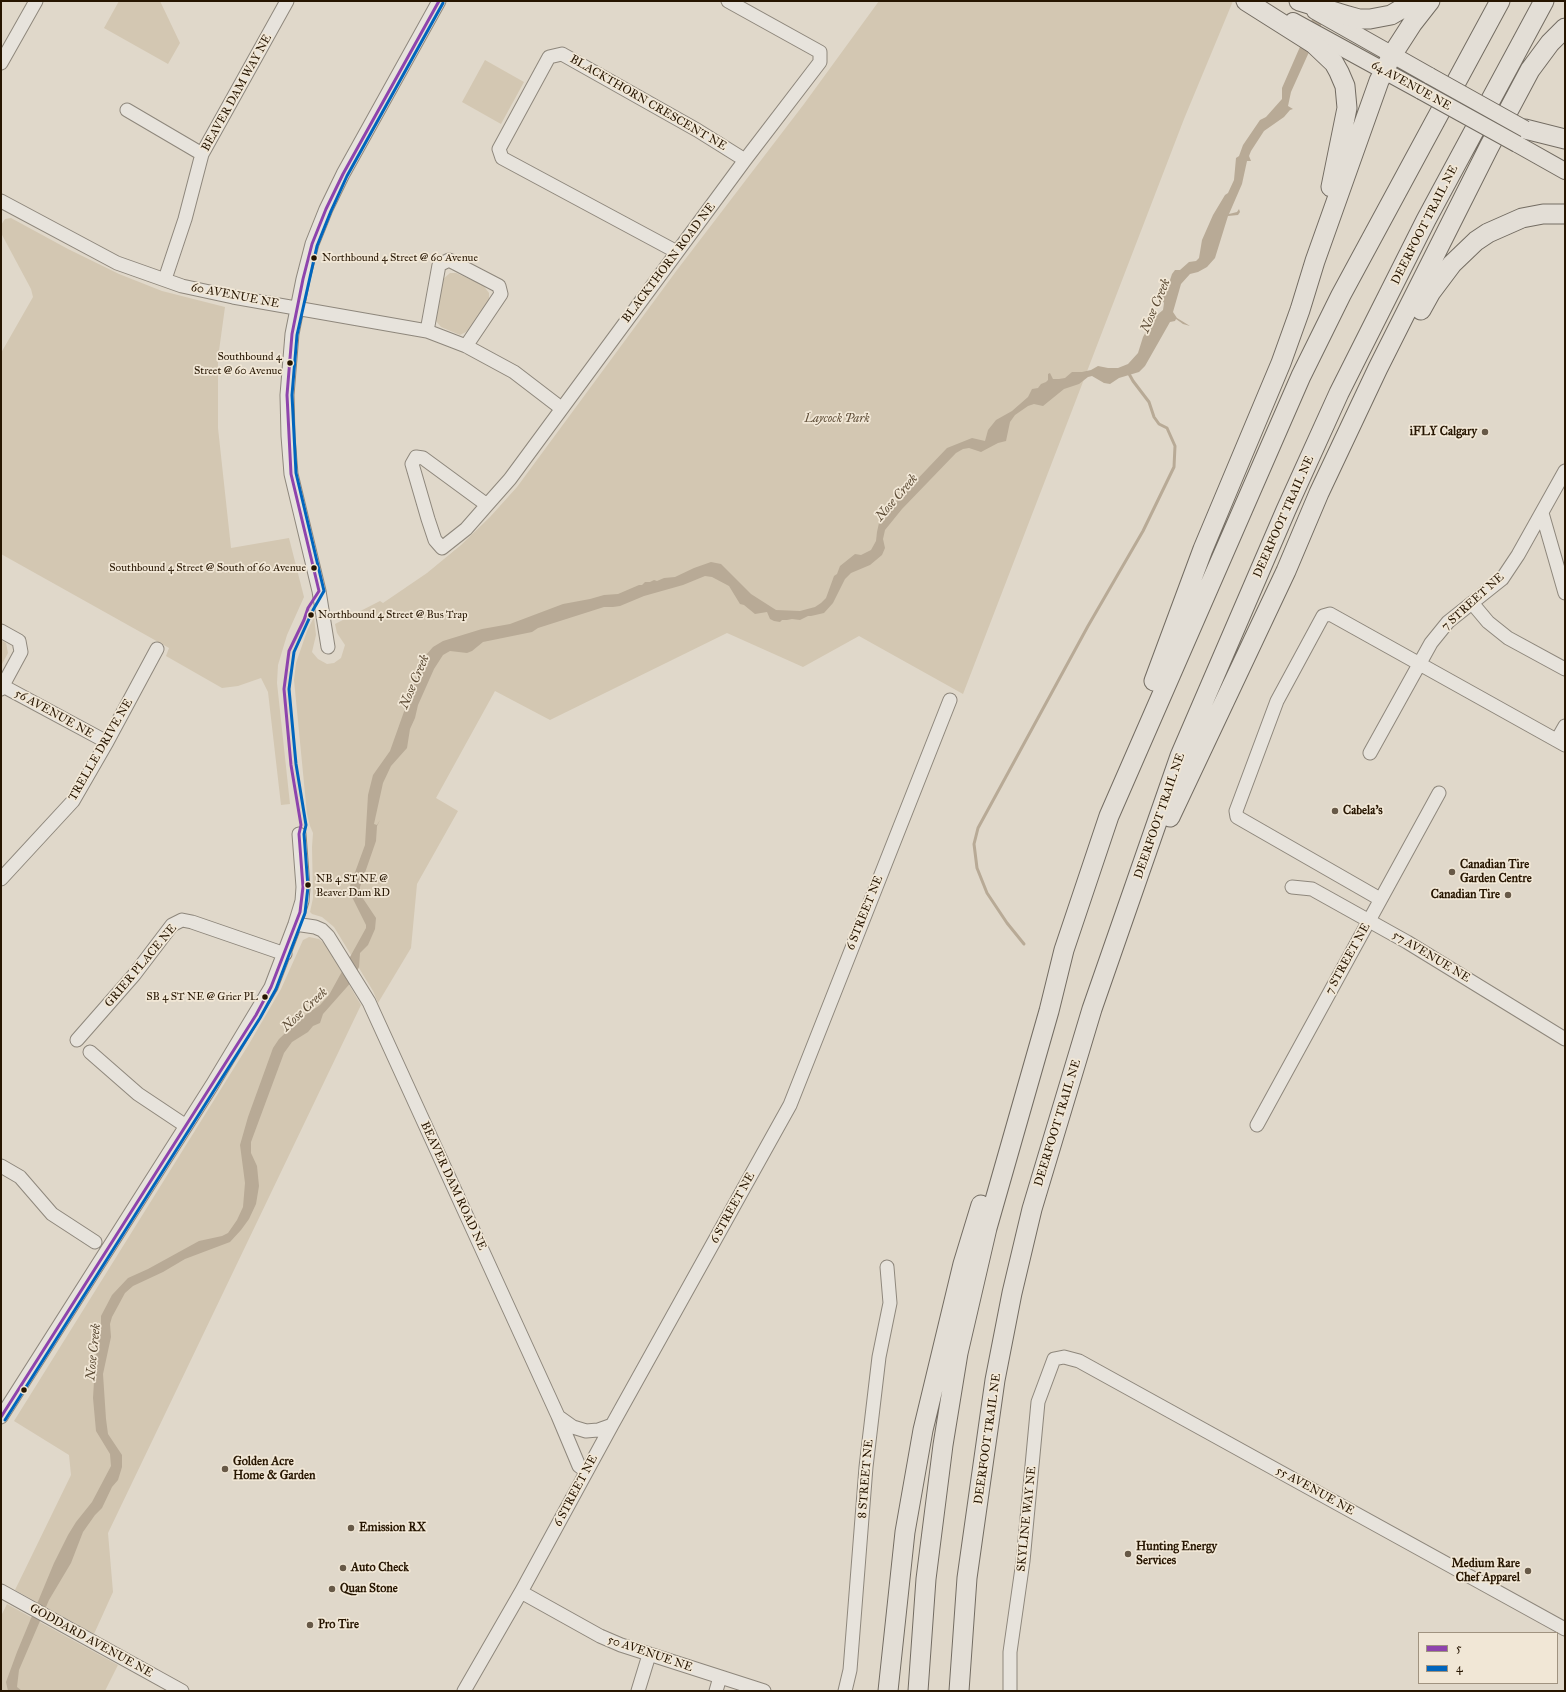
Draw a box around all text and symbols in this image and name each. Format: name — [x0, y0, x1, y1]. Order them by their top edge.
street label: BEAVER DAM WAY NE — [199, 32, 275, 154]
street label: BLACKTHORN CRESCENT NE — [567, 52, 729, 154]
street label: 64 AVENUE NE — [1369, 58, 1453, 114]
street label: DEERFOOT TRAIL NE — [1389, 163, 1461, 287]
street label: BLACKTHORN ROAD NE — [619, 200, 719, 326]
place label: Northbound 4 Street @ 60 Avenue — [322, 251, 478, 265]
marker: Northbound 4 Street @ 60 Avenue — [309, 253, 319, 263]
water label: Nose Creek — [1138, 277, 1174, 335]
street label: 60 AVENUE NE — [190, 280, 280, 312]
place label: Southbound 4 Street @ 60 Avenue — [194, 350, 282, 376]
marker: Southbound 4 Street @ 60 Avenue — [285, 358, 295, 368]
park label: Laycock Park — [804, 412, 870, 426]
place label: iFLY Calgary — [1410, 425, 1477, 439]
marker: iFLY Calgary — [1480, 427, 1490, 437]
street label: DEERFOOT TRAIL NE — [1251, 454, 1317, 580]
water label: Nose Creek — [872, 471, 922, 525]
place label: Southbound 4 Street @ South of 60 Avenue — [109, 561, 306, 575]
marker: Southbound 4 Street @ South of 60 Avenue — [309, 563, 319, 573]
street label: 7 STREET NE — [1439, 570, 1507, 634]
place label: Northbound 4 Street @ Bus Trap — [318, 608, 468, 622]
marker: Northbound 4 Street @ Bus Trap — [306, 610, 316, 620]
water label: Nose Creek — [397, 653, 433, 711]
street label: 56 AVENUE NE — [12, 686, 96, 742]
street label: TRELLE DRIVE NE — [66, 696, 136, 804]
street label: DEERFOOT TRAIL NE — [1132, 751, 1188, 881]
place label: Cabela's — [1343, 804, 1383, 818]
marker: Cabela's — [1330, 806, 1340, 816]
place label: Canadian Tire Garden Centre — [1460, 858, 1532, 886]
marker: Canadian Tire Garden Centre — [1447, 867, 1457, 877]
place label: NB 4 ST NE @ Beaver Dam RD — [316, 872, 390, 898]
street label: 6 STREET NE — [844, 874, 886, 952]
marker: NB 4 ST NE @ Beaver Dam RD — [303, 880, 313, 890]
place label: Canadian Tire — [1431, 888, 1500, 902]
marker: Canadian Tire — [1503, 890, 1513, 900]
street label: 7 STREET NE — [1322, 921, 1374, 997]
street label: GRIER PLACE NE — [102, 922, 180, 1010]
street label: 57 AVENUE NE — [1389, 928, 1473, 986]
water label: Nose Creek — [279, 985, 331, 1035]
place label: SB 4 ST NE @ Grier PL — [146, 990, 258, 1004]
marker: SB 4 ST NE @ Grier PL — [260, 992, 270, 1002]
street label: DEERFOOT TRAIL NE — [1032, 1058, 1084, 1188]
street label: BEAVER DAM ROAD NE — [417, 1120, 489, 1252]
street label: 6 STREET NE — [708, 1170, 758, 1246]
water label: Nose Creek — [83, 1323, 105, 1381]
street label: DEERFOOT TRAIL NE — [972, 1373, 1004, 1505]
unlabelled marker — [19, 1385, 29, 1395]
street label: 8 STREET NE — [855, 1439, 877, 1519]
street label: 6 STREET NE — [551, 1453, 601, 1529]
place label: Golden Acre Home & Garden — [233, 1455, 316, 1483]
marker: Golden Acre Home & Garden — [220, 1464, 230, 1474]
street label: 55 AVENUE NE — [1273, 1464, 1357, 1518]
street label: SKYLINE WAY NE — [1014, 1466, 1040, 1572]
place label: Emission RX — [359, 1521, 426, 1535]
marker: Emission RX — [346, 1523, 356, 1533]
place label: Hunting Energy Services — [1136, 1540, 1217, 1568]
marker: Hunting Energy Services — [1123, 1549, 1133, 1559]
place label: Medium Rare Chef Apparel — [1452, 1557, 1520, 1585]
place label: Auto Check — [351, 1561, 409, 1575]
marker: Auto Check — [338, 1563, 348, 1573]
marker: Medium Rare Chef Apparel — [1523, 1566, 1533, 1576]
place label: Quan Stone — [340, 1582, 398, 1596]
marker: Quan Stone — [327, 1584, 337, 1594]
street label: GODDARD AVENUE NE — [27, 1601, 155, 1681]
place label: Pro Tire — [318, 1618, 359, 1632]
marker: Pro Tire — [305, 1620, 315, 1630]
legend — [1418, 1632, 1558, 1684]
street label: 50 AVENUE NE — [606, 1633, 694, 1675]
text: 5 — [1456, 1641, 1462, 1655]
text: 4 — [1456, 1661, 1463, 1675]

